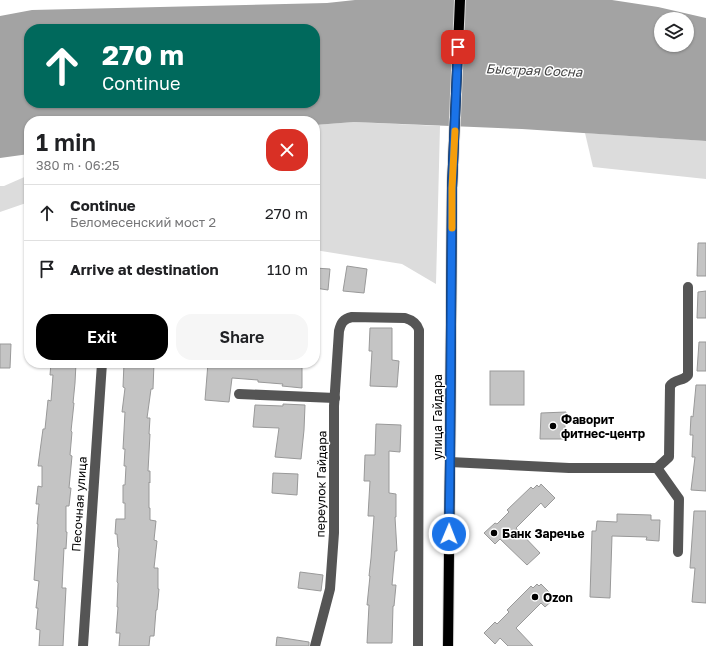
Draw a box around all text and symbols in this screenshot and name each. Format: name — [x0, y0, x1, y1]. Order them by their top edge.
map controls — [654, 12, 694, 52]
button: layers — [654, 12, 694, 52]
pin — [441, 30, 475, 64]
icon: arrive — [447, 36, 469, 58]
text: 270 m — [102, 38, 184, 71]
icon: ahead — [36, 40, 88, 92]
water label: Быстрая Сосна — [485, 60, 583, 80]
text: Continue — [102, 72, 180, 94]
text: 1 min — [36, 127, 96, 156]
button: close — [266, 129, 308, 171]
text: 380 m · 06:25 — [36, 157, 120, 173]
text: Continue — [70, 196, 136, 214]
icon: ahead — [36, 202, 58, 224]
text: 270 m — [265, 204, 308, 222]
text: Беломесенский мост 2 — [70, 214, 216, 230]
icon: arrive — [36, 258, 58, 280]
text: Arrive at destination — [70, 260, 219, 278]
text: 110 m — [267, 260, 308, 278]
button: Exit — [36, 314, 168, 360]
button: Share — [176, 314, 308, 360]
street label: улица Гайдара — [430, 374, 445, 460]
place label: Фаворит фитнес-центр — [561, 412, 646, 441]
marker: Фаворит фитнес-центр — [548, 421, 558, 431]
street label: переулок Гайдара — [313, 430, 329, 538]
street label: Песочная улица — [68, 456, 90, 552]
position arrow — [428, 513, 470, 555]
place label: Банк Заречье — [502, 526, 585, 541]
marker: Банк Заречье — [489, 528, 499, 538]
place label: Ozon — [543, 590, 573, 605]
marker: Ozon — [530, 592, 540, 602]

